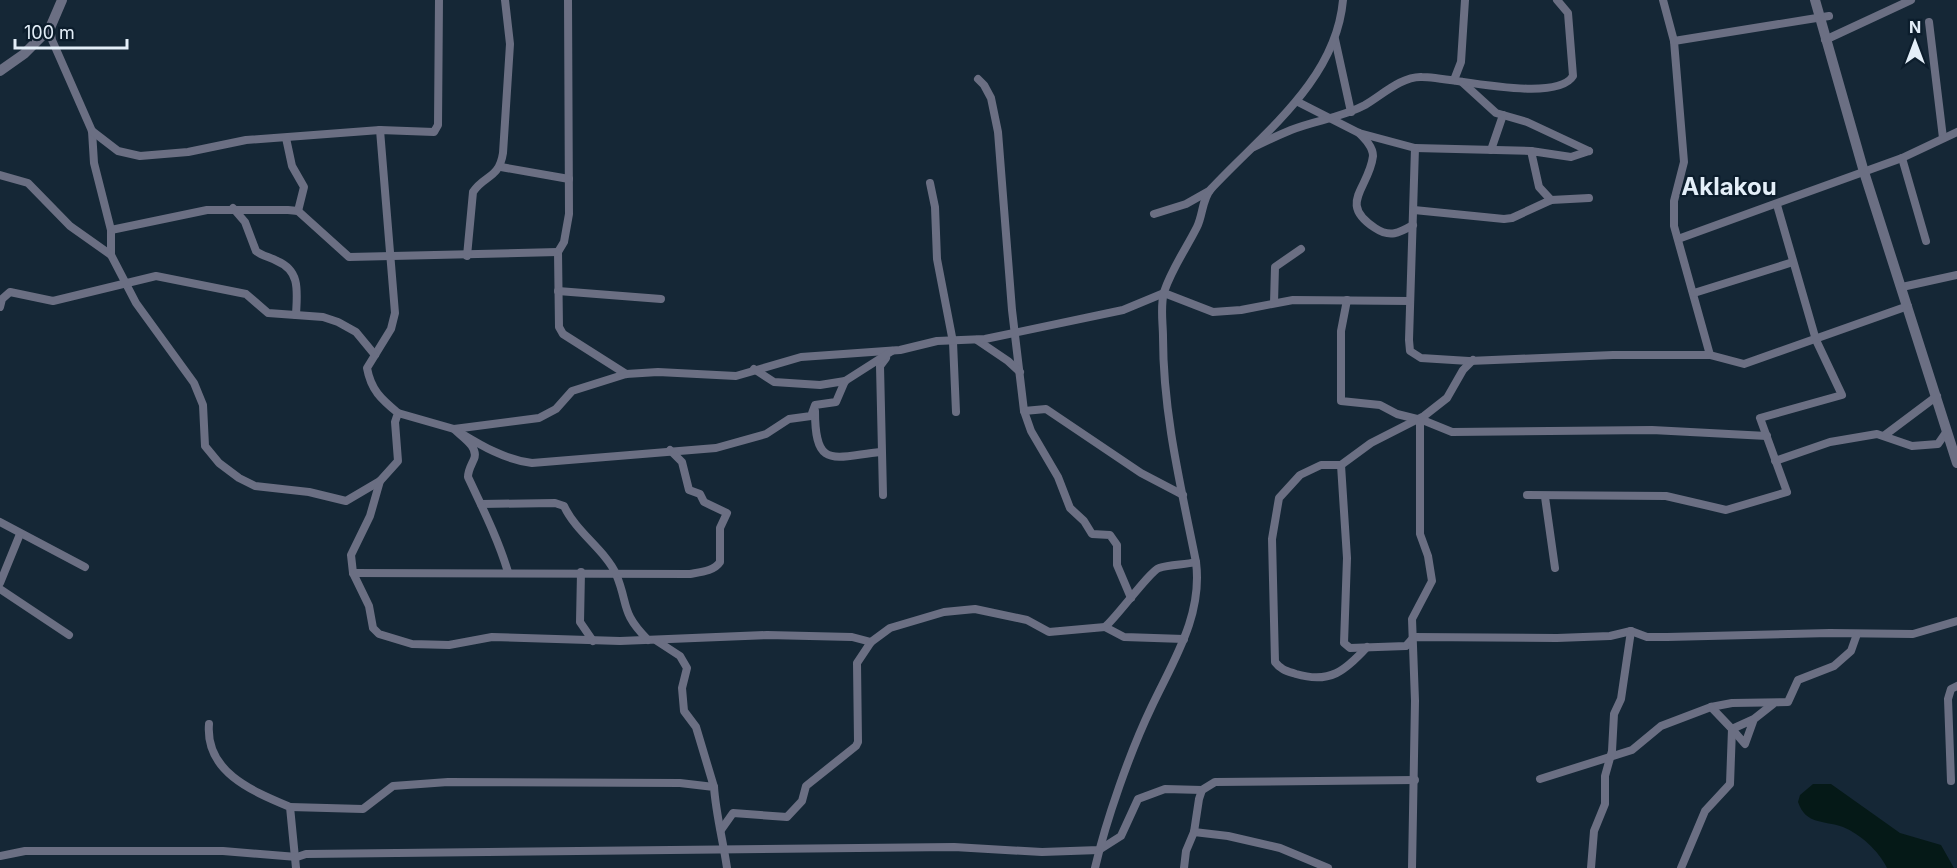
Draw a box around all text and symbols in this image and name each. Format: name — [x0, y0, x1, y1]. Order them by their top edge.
scale bar — [15, 12, 128, 50]
north arrow — [1885, 12, 1945, 72]
text: N — [1909, 17, 1921, 37]
text: 100 m — [24, 22, 75, 43]
district label: Aklakou — [1681, 172, 1777, 201]

